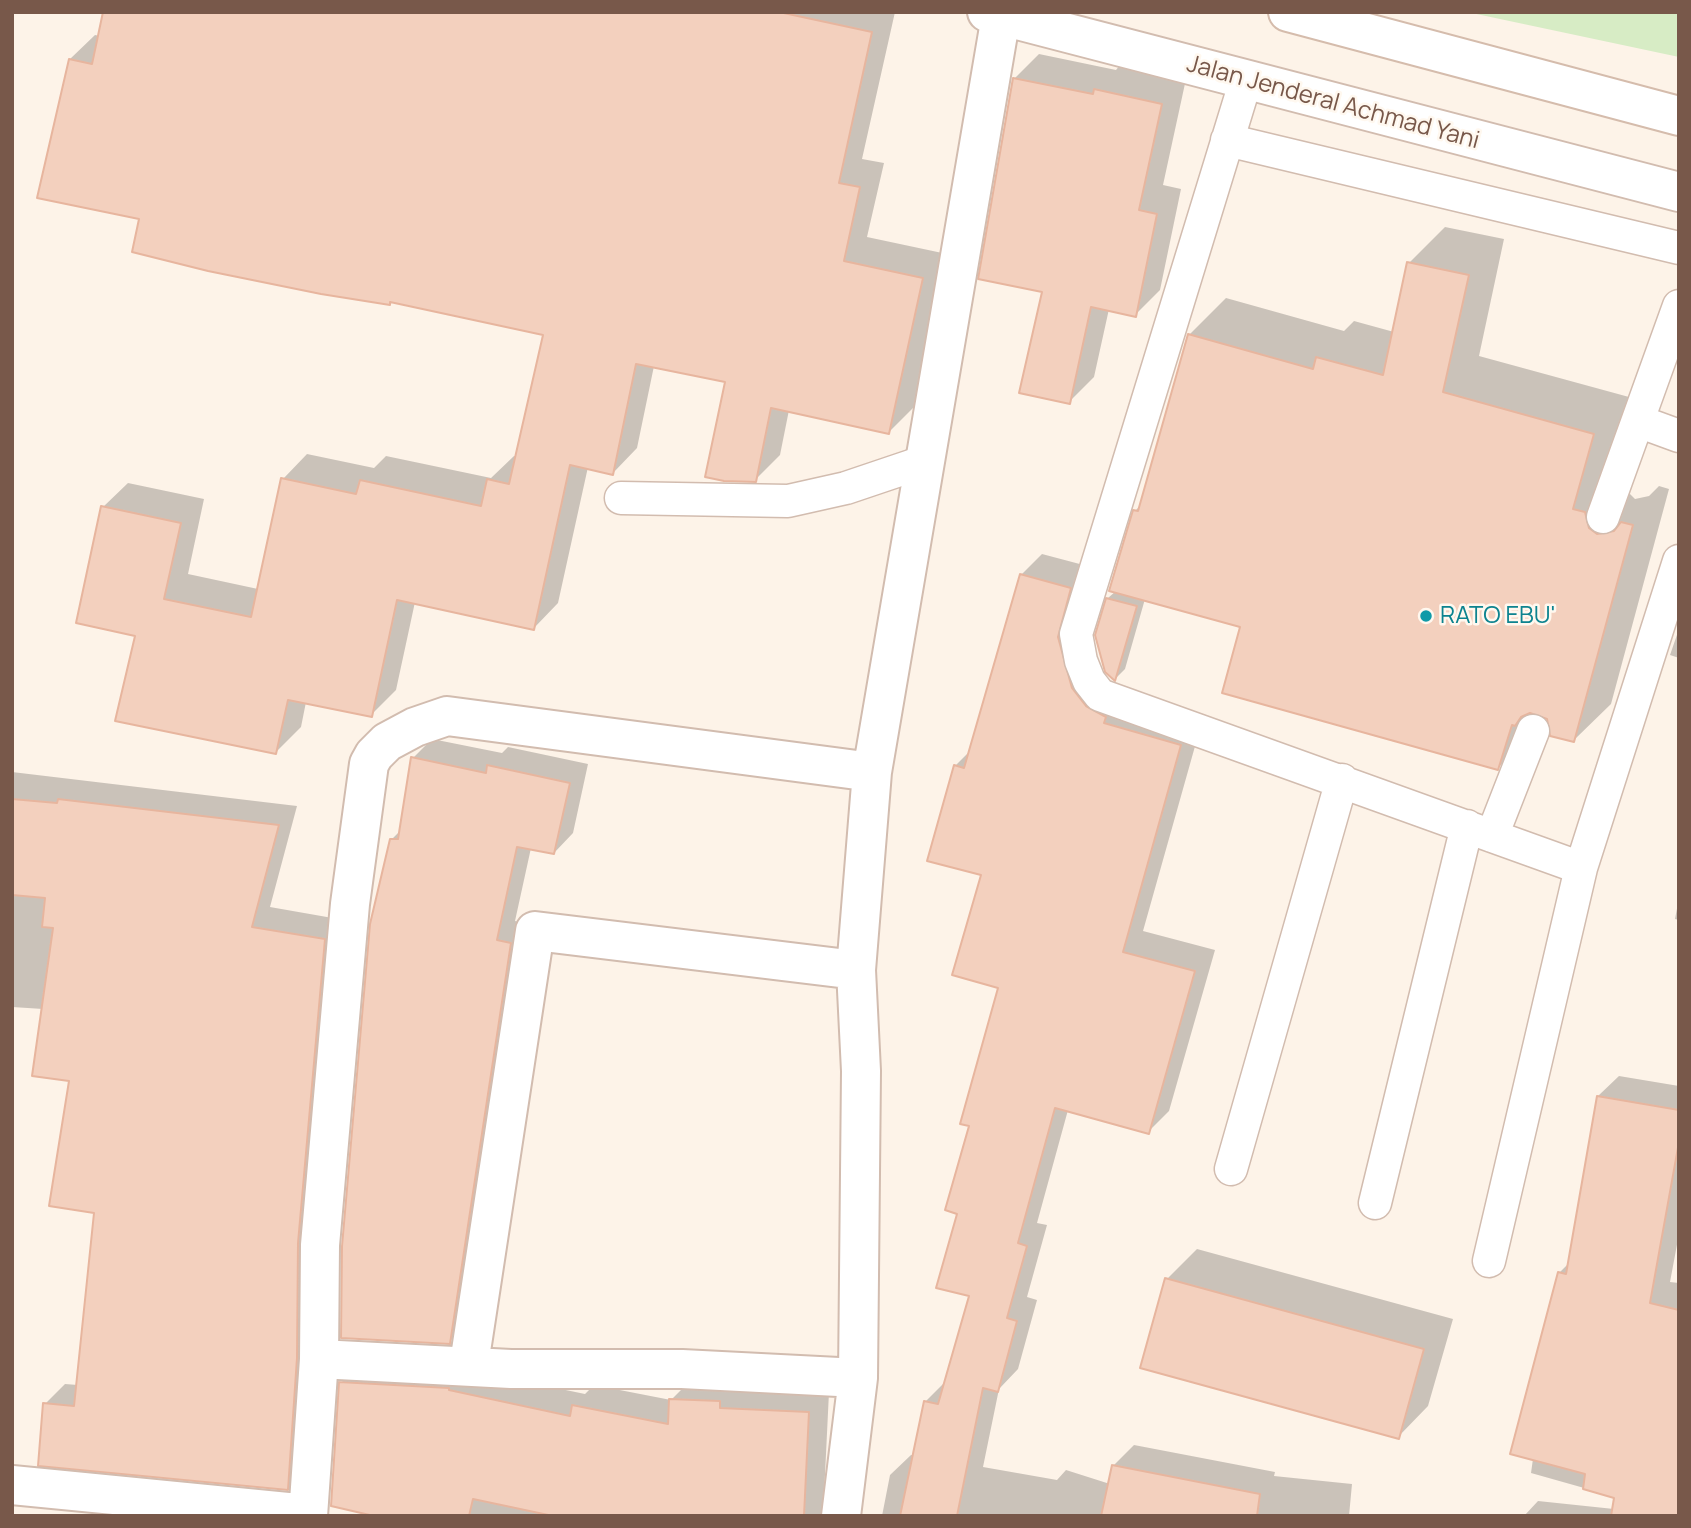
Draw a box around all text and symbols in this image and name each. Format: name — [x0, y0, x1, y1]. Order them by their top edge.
street label: Jalan Jenderal Achmad Yani — [1184, 50, 1482, 156]
place label: RATO EBU' — [1440, 602, 1556, 630]
marker: RATO EBU' — [1418, 608, 1434, 624]

